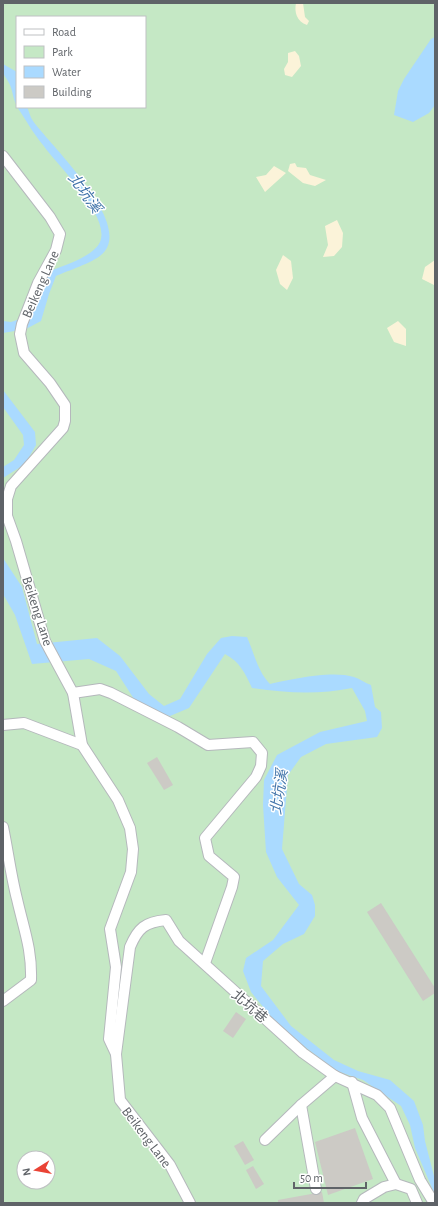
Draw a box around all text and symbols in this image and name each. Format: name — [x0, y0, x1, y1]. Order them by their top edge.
legend — [16, 16, 146, 108]
text: Road — [52, 26, 76, 38]
text: Park — [52, 46, 73, 58]
text: Water — [52, 66, 81, 78]
text: Building — [52, 86, 92, 98]
water label: 北坑溪 — [65, 170, 106, 218]
street label: Beikeng Lane — [20, 249, 62, 320]
street label: Beikeng Lane — [19, 575, 55, 648]
water label: 北坑溪 — [268, 767, 291, 815]
street label: 北坑巷 — [229, 986, 271, 1026]
street label: Beikeng Lane — [119, 1105, 173, 1171]
north arrow — [16, 1150, 56, 1190]
scale bar — [294, 1164, 366, 1190]
text: N — [21, 1167, 33, 1177]
text: 50 m — [300, 1172, 323, 1184]

